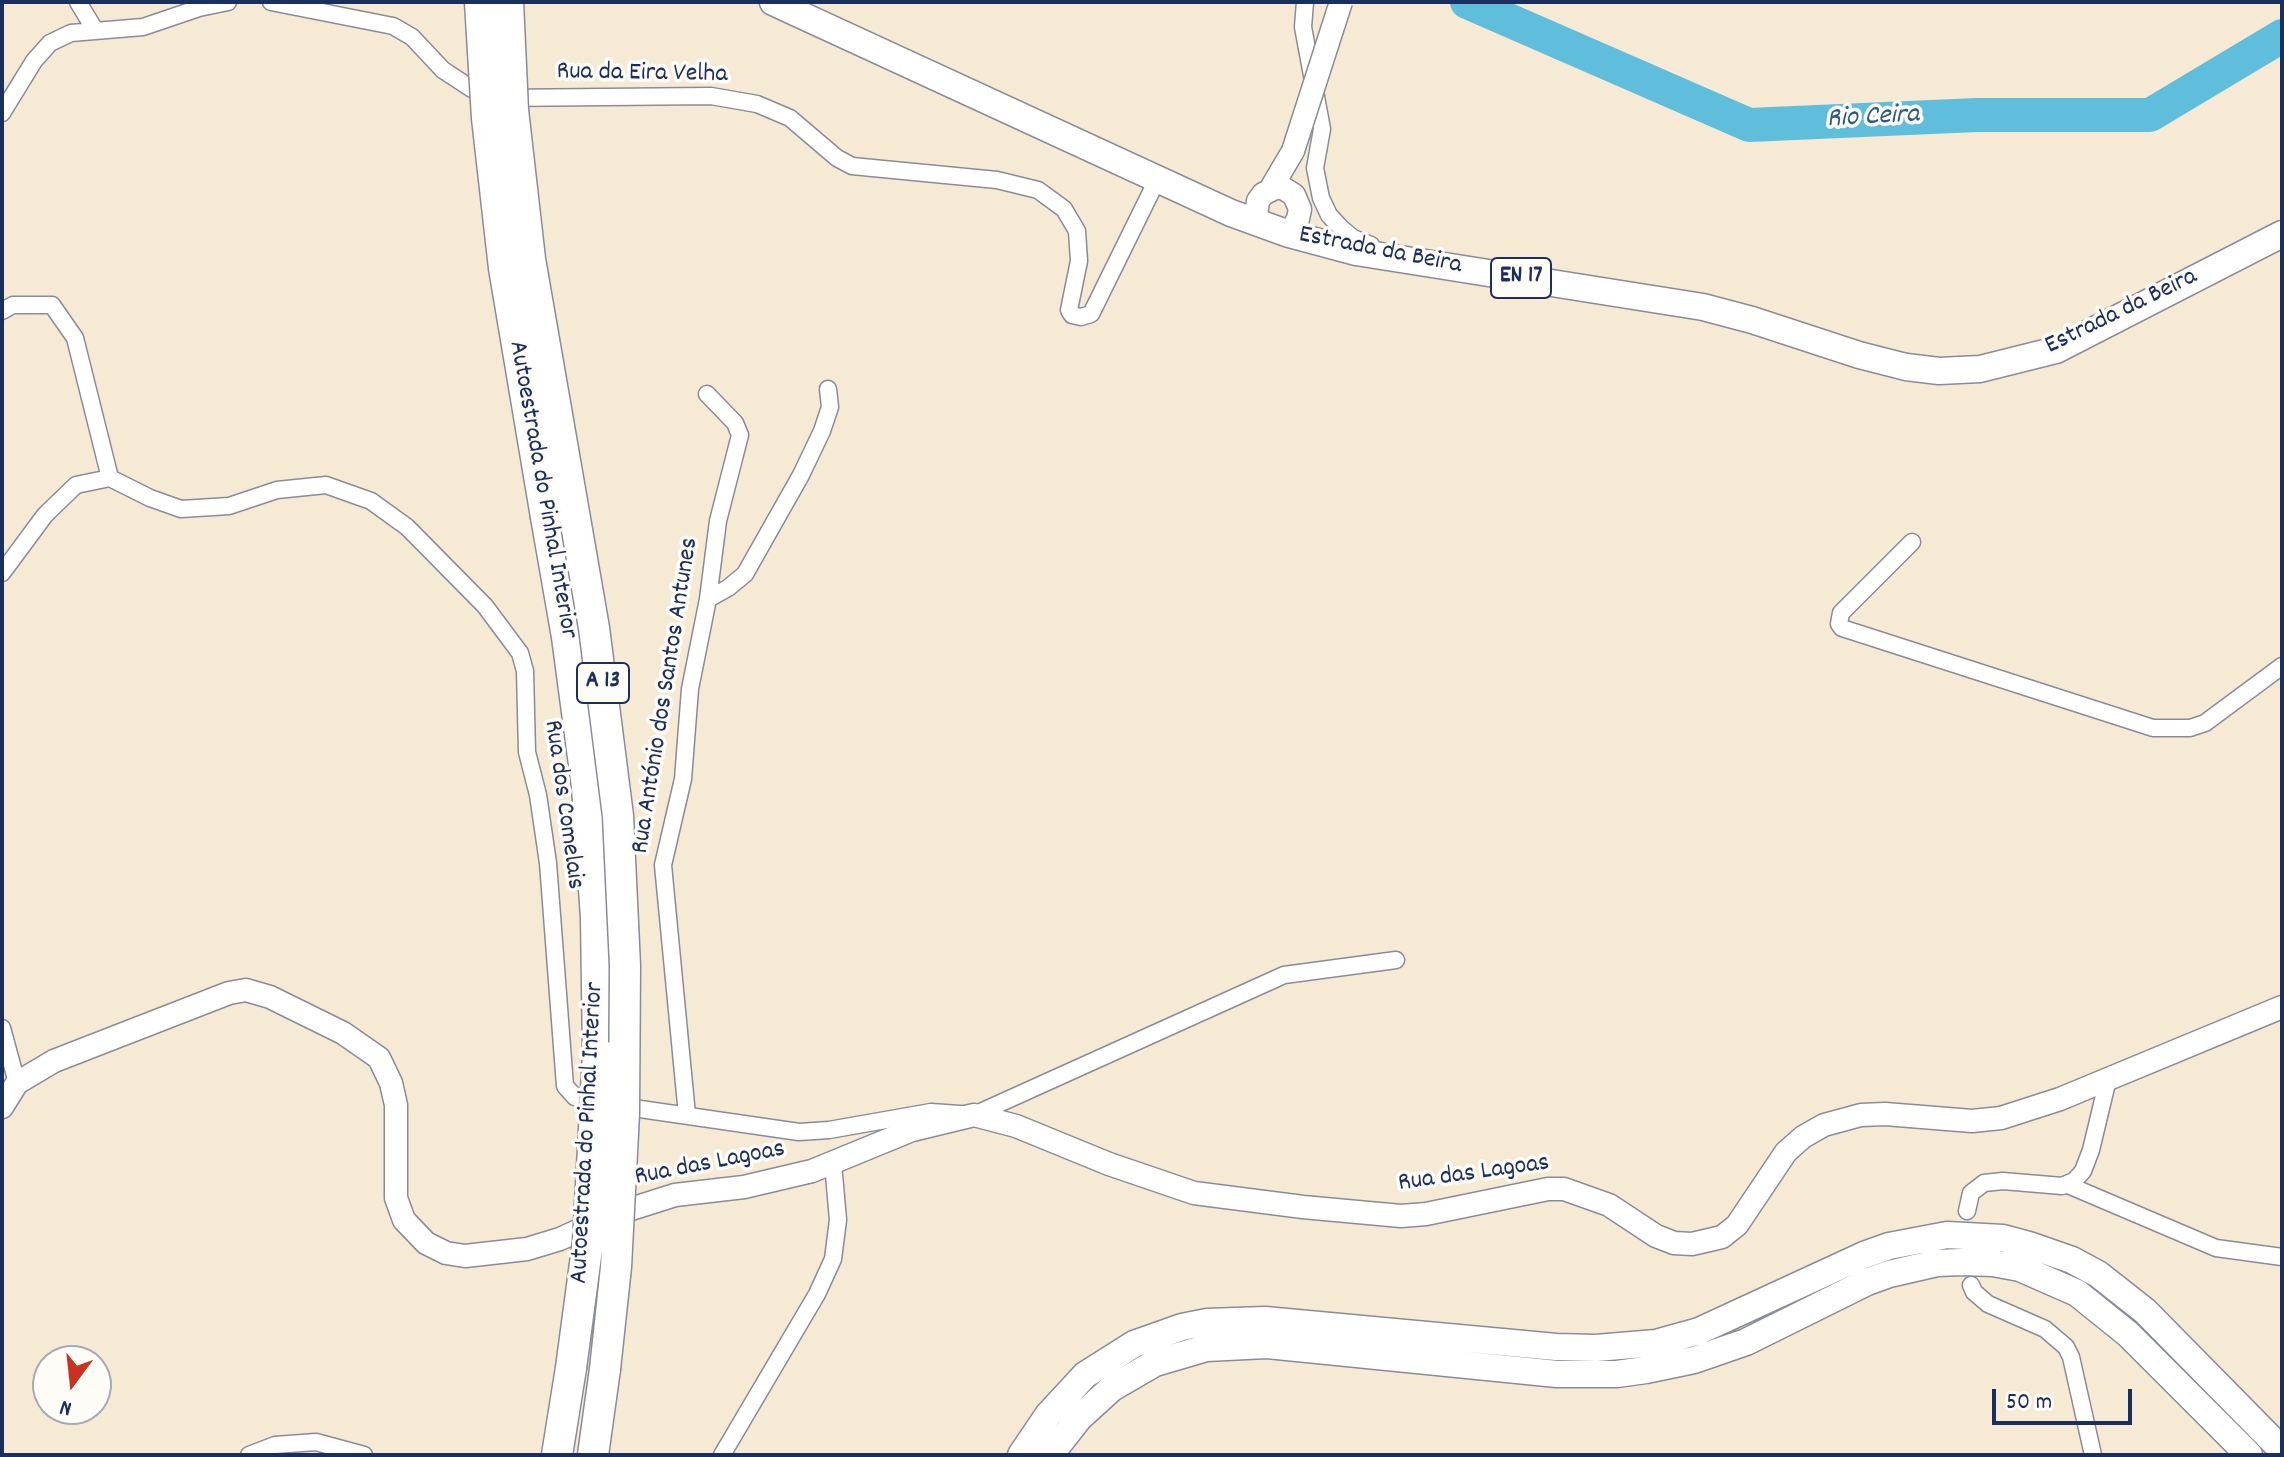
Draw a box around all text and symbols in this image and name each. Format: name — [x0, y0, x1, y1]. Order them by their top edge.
street label: Rua da Eira Velha — [556, 58, 728, 92]
water label: Rio Ceira — [1826, 100, 1920, 138]
street label: Estrada da Beira — [1296, 221, 1464, 283]
road number: EN 17 — [1491, 258, 1551, 298]
street label: Estrada da Beira — [2041, 263, 2203, 363]
street label: Autoestrada do Pinhal Interior — [499, 339, 583, 641]
street label: Rua António dos Santos Antunes — [627, 536, 707, 856]
road number: A 13 — [577, 663, 629, 703]
street label: Rua dos Comelais — [535, 718, 589, 892]
street label: Autoestrada do Pinhal Interior — [566, 981, 612, 1285]
street label: Rua das Lagoas — [632, 1135, 788, 1195]
street label: Rua das Lagoas — [1396, 1149, 1552, 1201]
north arrow — [32, 1345, 112, 1425]
scale bar — [1996, 1373, 2136, 1423]
text: 50 m — [2006, 1386, 2052, 1420]
text: N — [57, 1390, 75, 1423]

